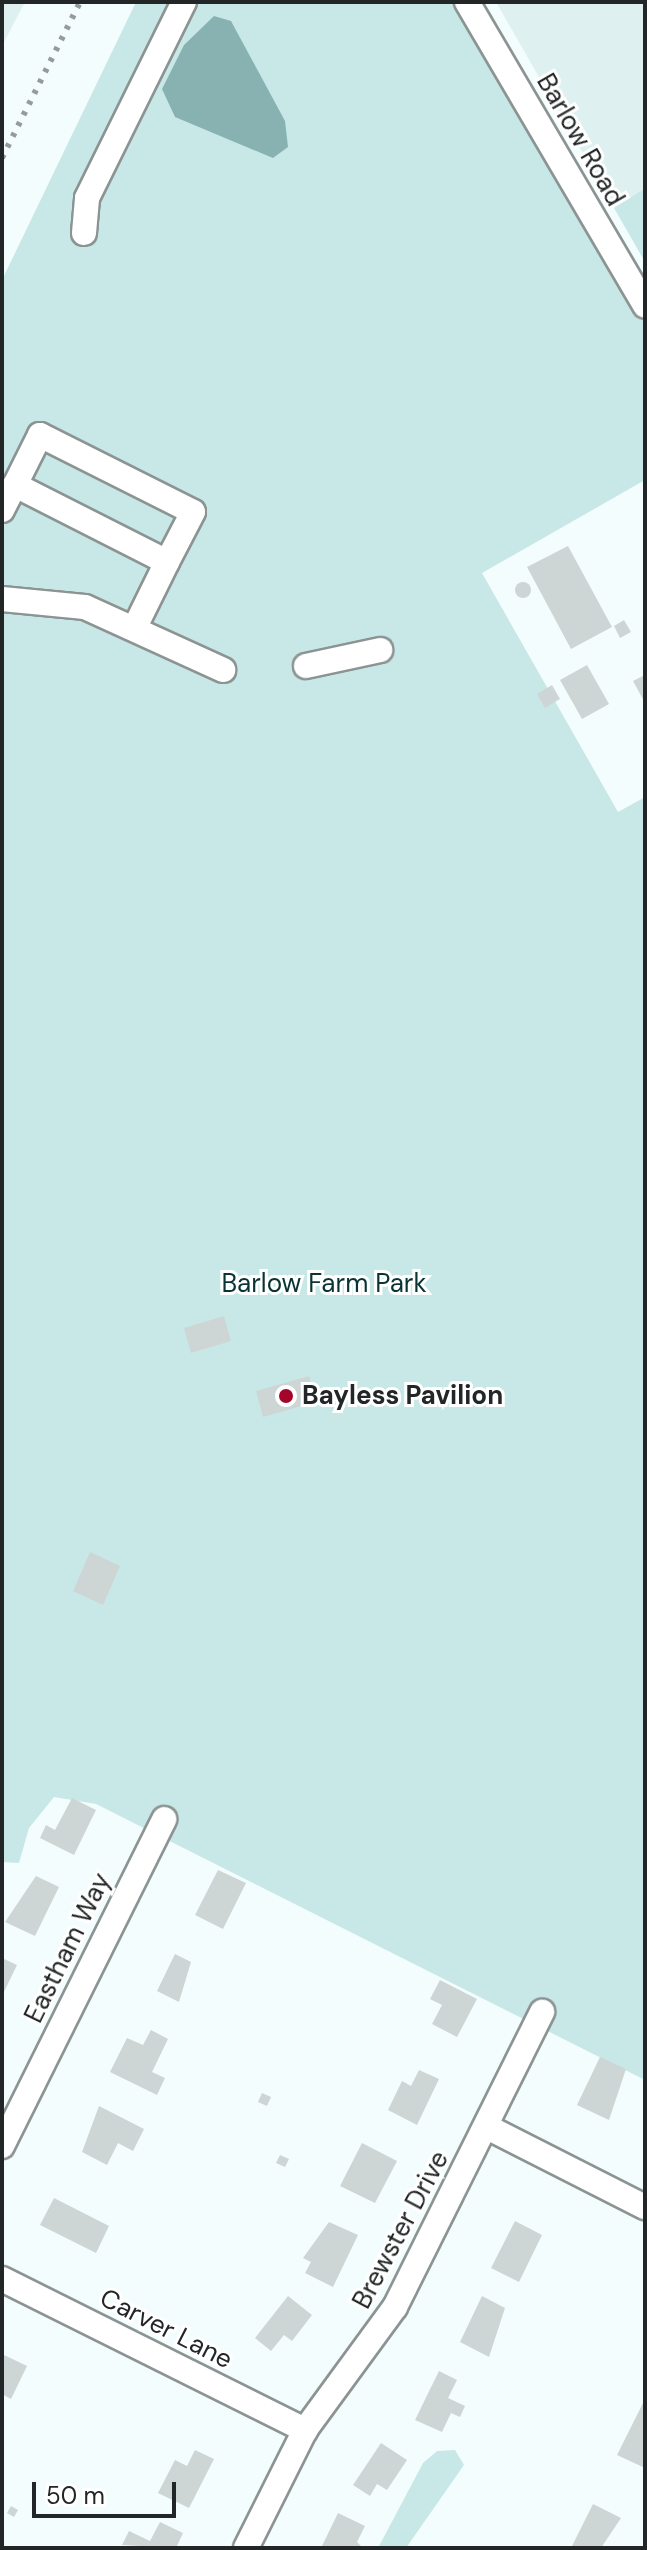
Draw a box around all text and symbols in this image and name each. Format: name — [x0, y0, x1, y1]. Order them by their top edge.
street label: Barlow Road — [530, 68, 630, 212]
park label: Barlow Farm Park — [221, 1268, 427, 1300]
place label: Bayless Pavilion — [302, 1380, 503, 1412]
marker: Bayless Pavilion — [277, 1387, 295, 1405]
street label: Eastham Way — [18, 1868, 118, 2028]
street label: Brewster Drive — [346, 2146, 456, 2314]
street label: Carver Lane — [95, 2282, 237, 2376]
scale bar — [36, 2466, 180, 2516]
text: 50 m — [46, 2480, 105, 2511]

